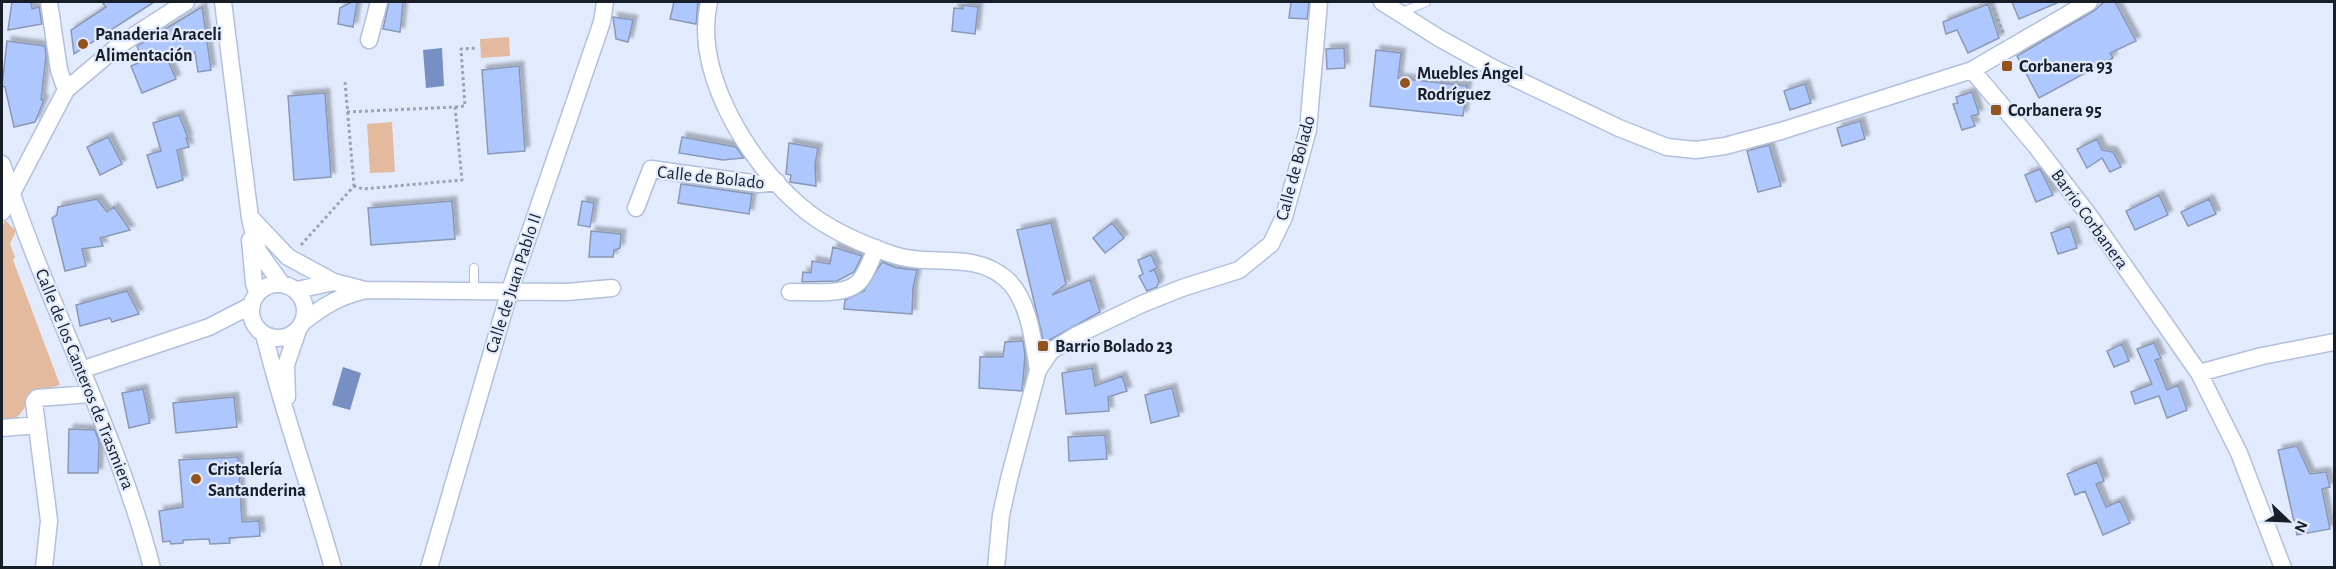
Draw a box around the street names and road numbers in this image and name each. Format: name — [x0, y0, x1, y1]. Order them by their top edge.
street label: Calle de Bolado — [1273, 114, 1319, 223]
street label: Calle de Bolado — [656, 163, 766, 193]
street label: Barrio Corbanera — [2047, 167, 2131, 273]
street label: Calle de Juan Pablo II — [483, 211, 545, 355]
street label: Calle de los Canteros de Trasmiera — [32, 267, 137, 492]

